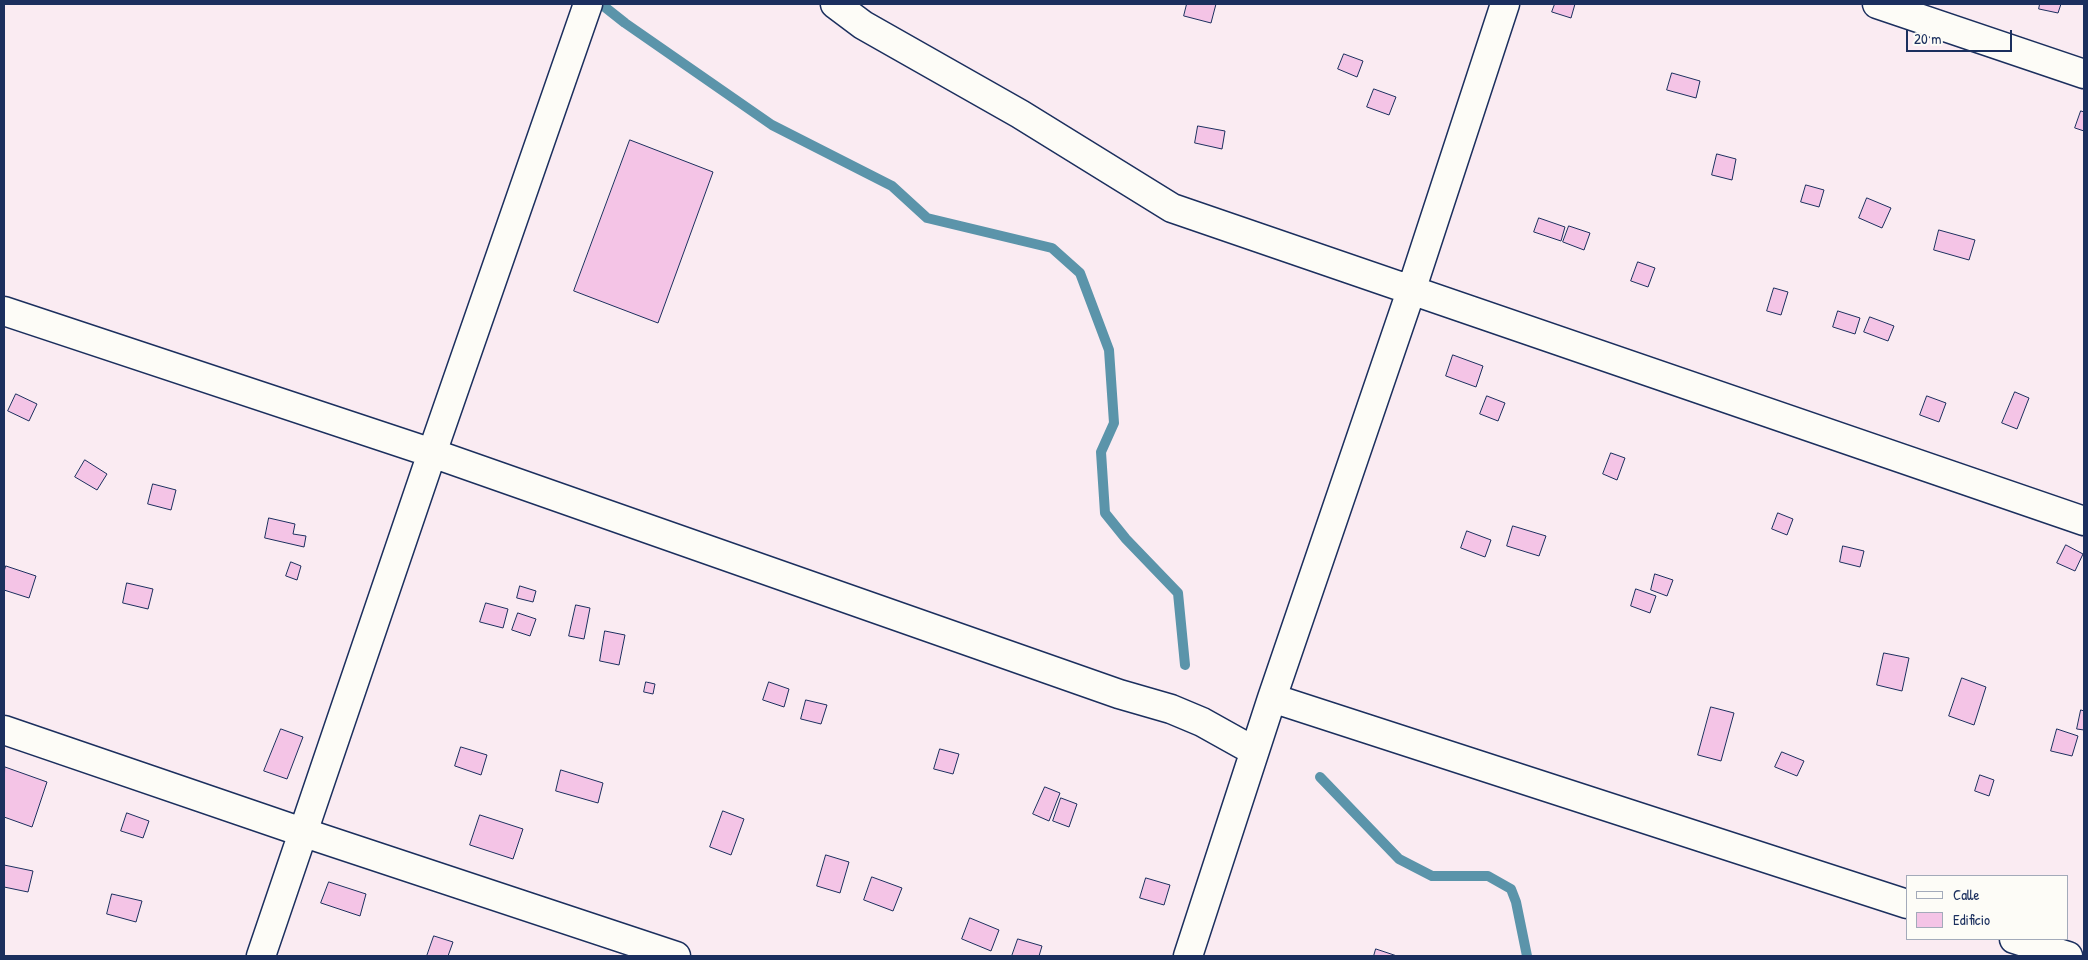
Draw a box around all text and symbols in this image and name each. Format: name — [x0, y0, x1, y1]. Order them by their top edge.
scale bar — [1908, 20, 2014, 52]
text: 20 m — [1914, 28, 1941, 49]
legend — [1906, 875, 2068, 940]
text: Calle — [1953, 884, 1980, 905]
text: Edificio — [1953, 909, 1990, 930]

